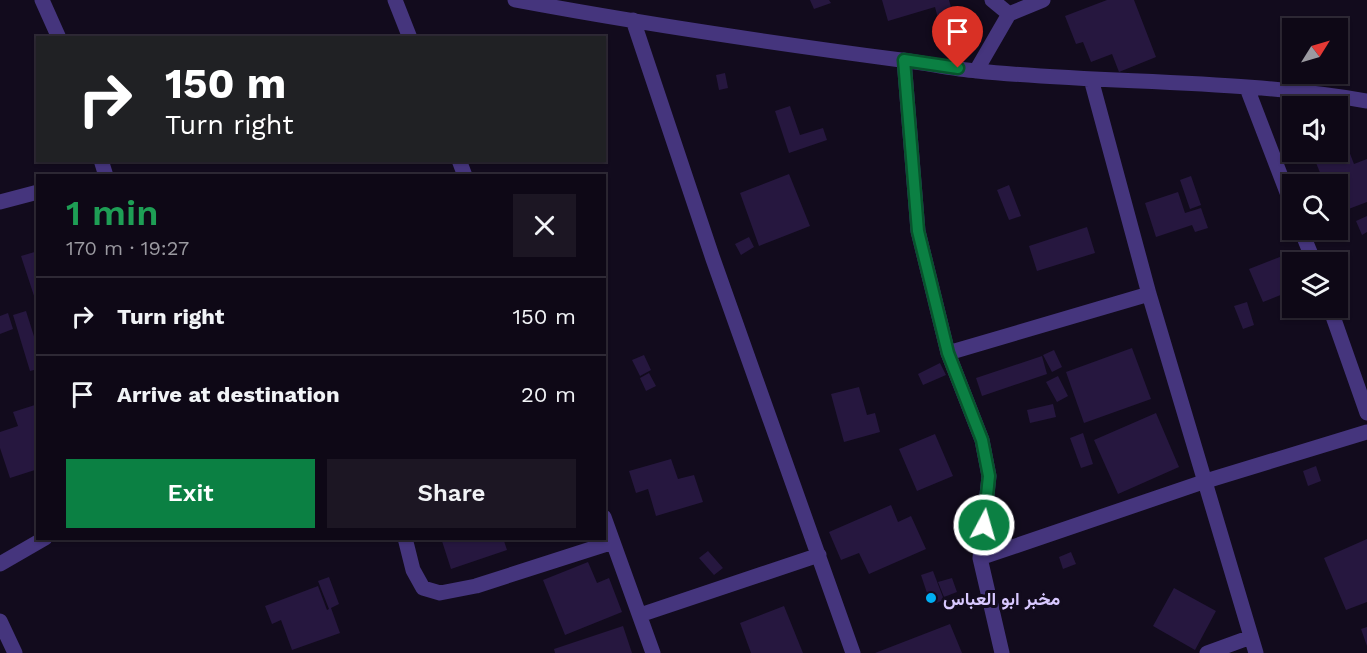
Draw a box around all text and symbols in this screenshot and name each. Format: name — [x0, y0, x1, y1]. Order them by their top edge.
pin — [932, 6, 983, 68]
icon: arrive — [941, 15, 974, 48]
north arrow — [1282, 18, 1348, 84]
map controls — [1282, 18, 1348, 318]
text: 150 m — [165, 59, 286, 108]
icon: right — [66, 60, 144, 138]
button: sound — [1282, 96, 1348, 162]
text: Turn right — [165, 109, 294, 141]
button: search — [1282, 174, 1348, 240]
text: 1 min — [66, 192, 158, 234]
button: close — [513, 194, 576, 257]
text: 170 m · 19:27 — [66, 236, 189, 260]
button: layers — [1282, 252, 1348, 318]
icon: right — [66, 300, 99, 333]
text: Turn right — [117, 304, 224, 329]
text: 150 m — [512, 304, 576, 329]
icon: arrive — [66, 378, 99, 411]
text: Arrive at destination — [117, 382, 340, 407]
text: 20 m — [521, 382, 576, 407]
button: Exit — [66, 459, 315, 528]
button: Share — [327, 459, 576, 528]
position arrow — [952, 493, 1016, 557]
place label: مخبر ابو العباس — [943, 588, 1060, 610]
marker: مخبر ابو العباس — [924, 591, 938, 605]

